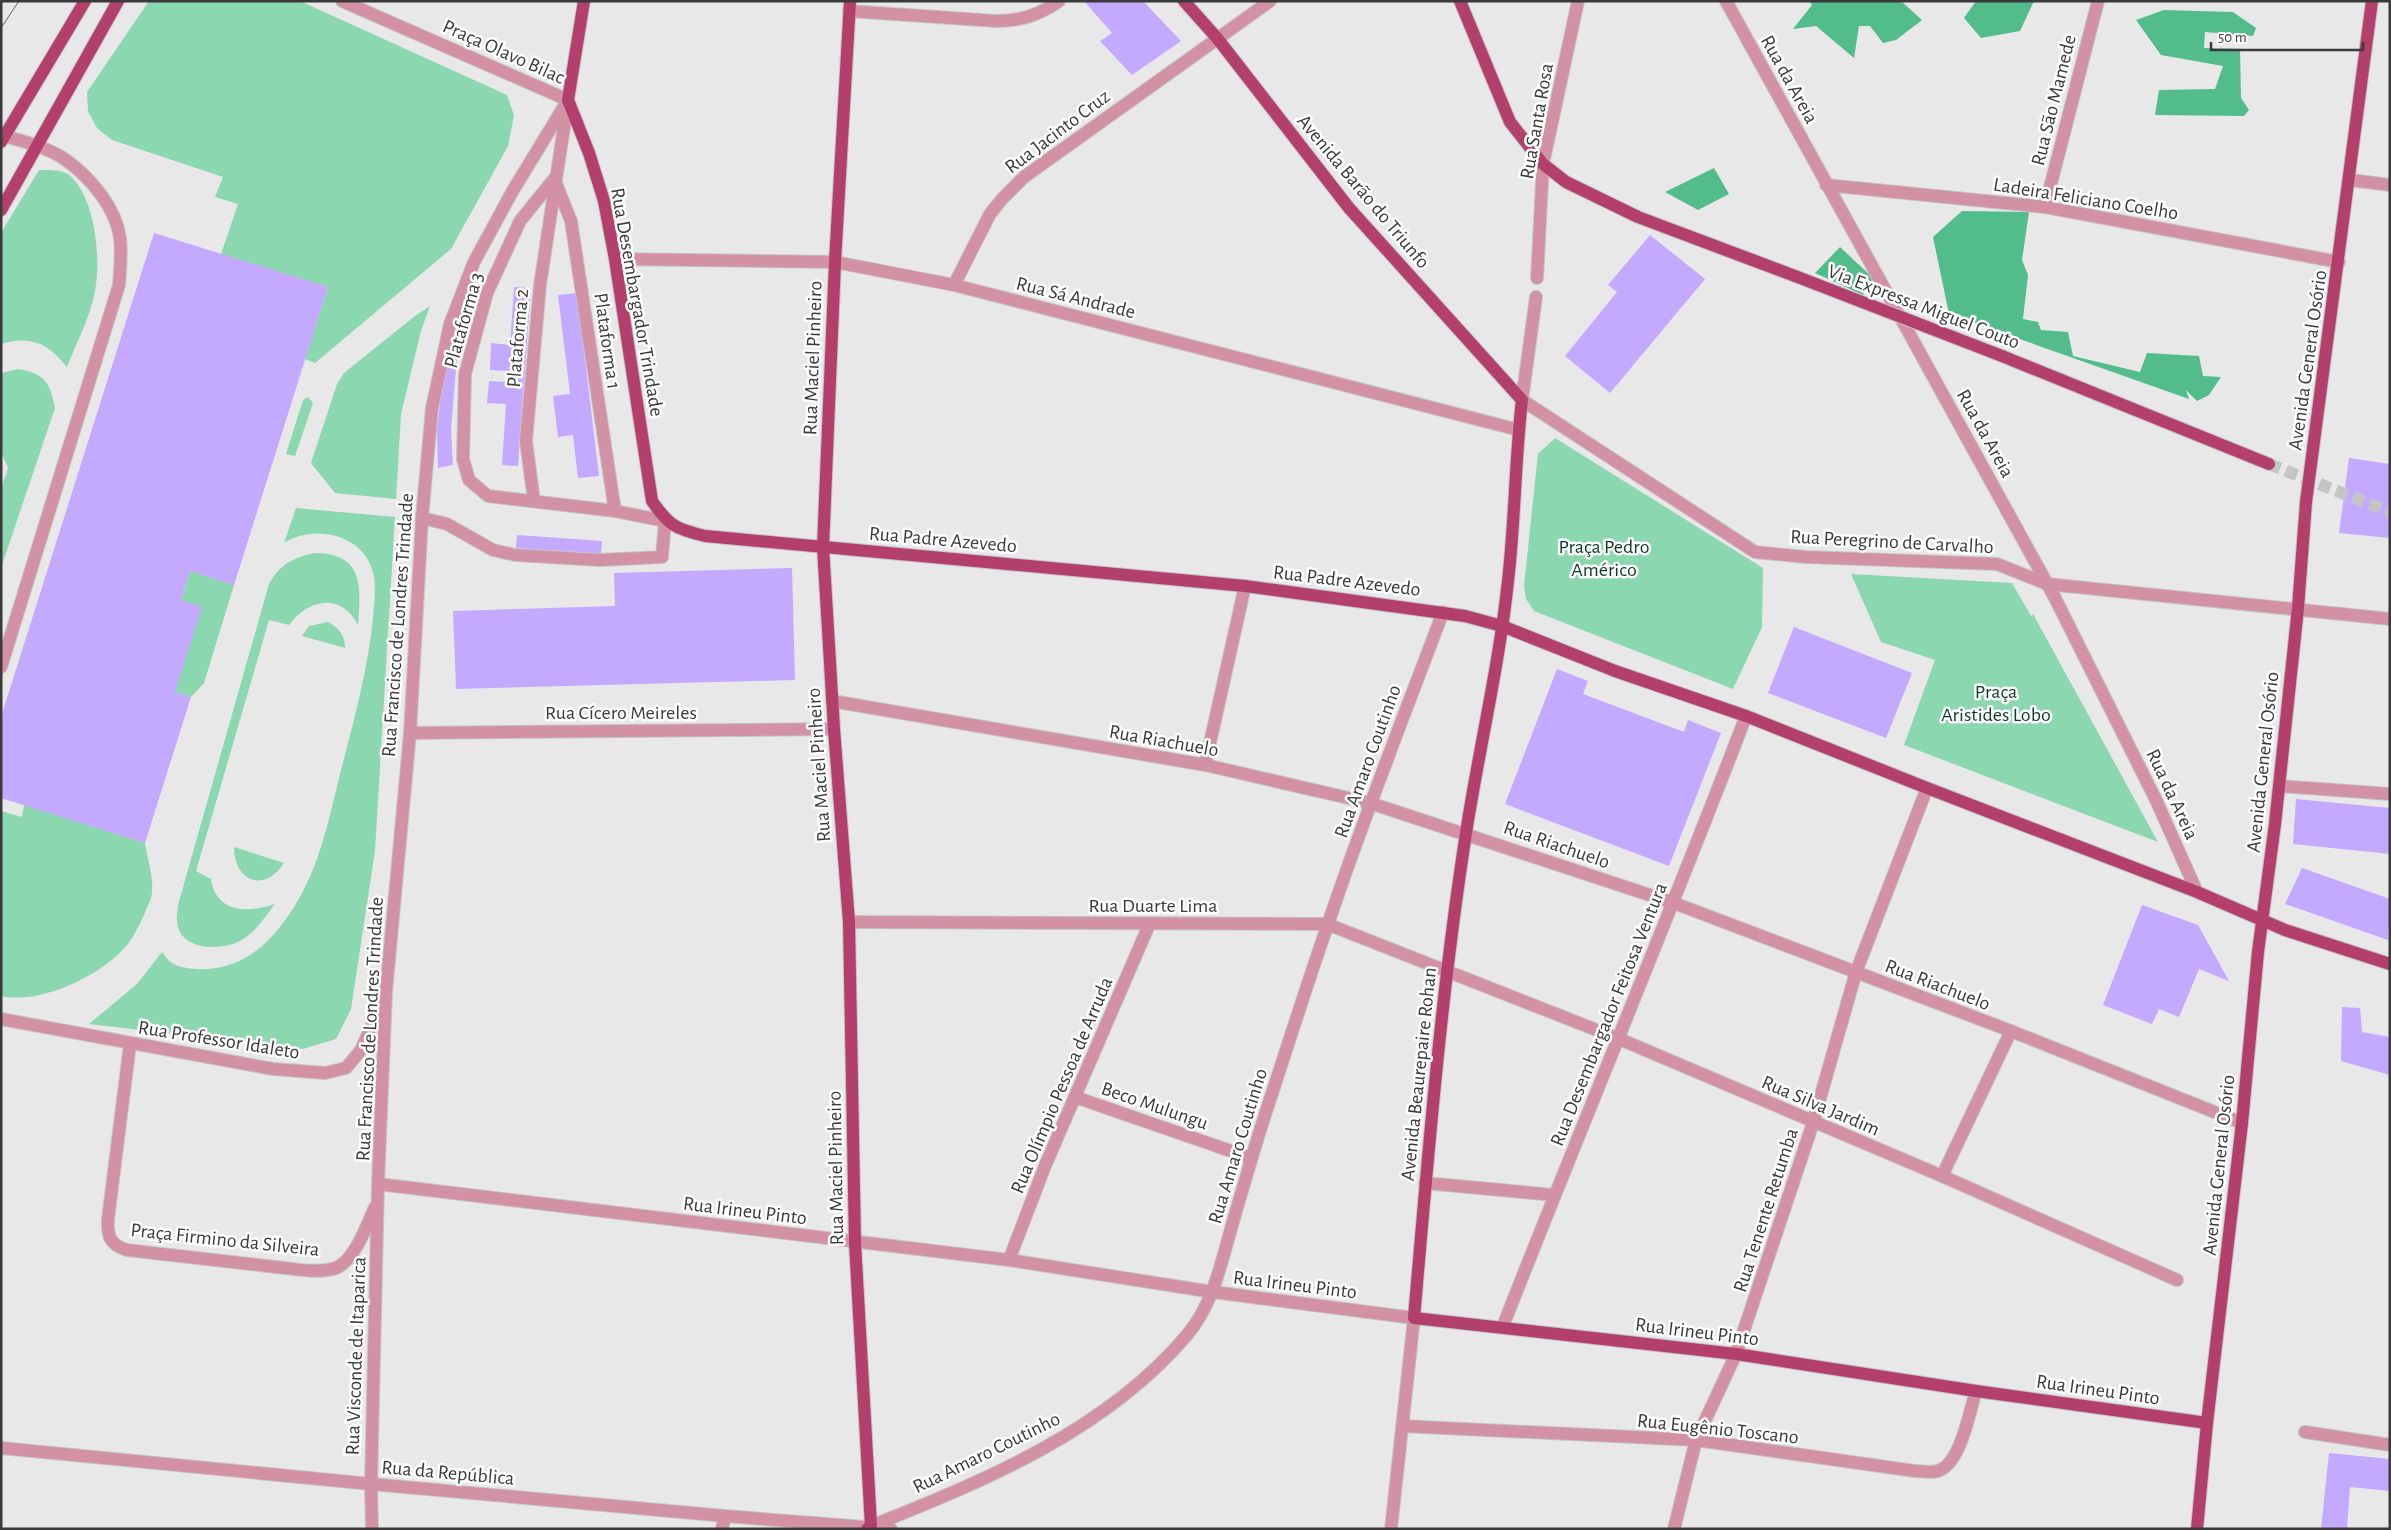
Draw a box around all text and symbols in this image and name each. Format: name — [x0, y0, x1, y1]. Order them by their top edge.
street label: Praça Olavo Bilac — [440, 16, 568, 88]
scale bar — [2211, 20, 2364, 52]
text: 50 m — [2218, 30, 2247, 45]
street label: Rua da Areia — [1757, 32, 1821, 127]
street label: Rua São Mamede — [2028, 33, 2080, 168]
street label: Rua Santa Rosa — [1517, 62, 1557, 181]
street label: Rua Jacinto Cruz — [1001, 86, 1114, 178]
street label: Avenida Barão do Triunfo — [1293, 111, 1433, 272]
street label: Ladeira Feliciano Coelho — [1992, 174, 2180, 223]
street label: Rua Desembargador Trindade — [607, 186, 667, 418]
street label: Via Expressa Miguel Couto — [1825, 261, 2022, 353]
street label: Avenida General Osório — [2285, 269, 2331, 451]
street label: Plataforma 3 — [441, 270, 487, 370]
street label: Rua Sá Andrade — [1014, 273, 1137, 322]
street label: Rua Maciel Pinheiro — [800, 280, 826, 436]
street label: Plataforma 2 — [504, 288, 532, 388]
street label: Plataforma 1 — [590, 292, 624, 391]
street label: Rua da Areia — [1953, 386, 2017, 481]
street label: Rua Francisco de Londres Trindade — [379, 492, 417, 758]
street label: Rua Padre Azevedo — [868, 524, 1018, 556]
street label: Rua Peregrino de Carvalho — [1790, 527, 1994, 557]
park label: Praça Pedro Américo — [1558, 537, 1650, 580]
street label: Rua Padre Azevedo — [1272, 562, 1422, 600]
street label: Avenida General Osório — [2244, 671, 2282, 853]
street label: Rua Amaro Coutinho — [1331, 682, 1405, 840]
park label: Praça Aristides Lobo — [1941, 682, 2051, 725]
street label: Rua Maciel Pinheiro — [804, 687, 834, 843]
street label: Rua Cícero Meireles — [545, 703, 697, 723]
street label: Rua Riachuelo — [1107, 722, 1220, 760]
street label: Rua da Areia — [2142, 746, 2202, 843]
street label: Rua Riachuelo — [1501, 817, 1612, 872]
street label: Rua Desembargador Feitosa Ventura — [1547, 880, 1671, 1149]
street label: Rua Francisco de Londres Trindade — [353, 896, 387, 1162]
street label: Rua Duarte Lima — [1088, 896, 1218, 916]
street label: Rua Riachuelo — [1882, 956, 1993, 1014]
street label: Avenida Beaurepaire Rohan — [1398, 966, 1440, 1182]
street label: Rua Olímpio Pessoa de Arruda — [1007, 974, 1117, 1197]
street label: Rua Professor Idaleto — [137, 1017, 301, 1063]
street label: Rua Amaro Coutinho — [1205, 1066, 1271, 1226]
street label: Rua Silva Jardim — [1759, 1072, 1882, 1140]
street label: Avenida General Osório — [2200, 1074, 2238, 1256]
street label: Beco Mulungu — [1099, 1078, 1211, 1134]
street label: Rua Maciel Pinheiro — [825, 1091, 847, 1245]
street label: Rua Tenente Retumba — [1730, 1126, 1802, 1295]
street label: Rua Irineu Pinto — [682, 1193, 808, 1228]
street label: Praça Firmino da Silveira — [129, 1220, 320, 1260]
street label: Rua Visconde de Itaparica — [343, 1257, 369, 1456]
street label: Rua Irineu Pinto — [1232, 1267, 1358, 1302]
street label: Rua Irineu Pinto — [1634, 1314, 1760, 1349]
street label: Rua Irineu Pinto — [2035, 1371, 2161, 1409]
street label: Rua Amaro Coutinho — [910, 1409, 1063, 1497]
street label: Rua Eugênio Toscano — [1636, 1411, 1800, 1447]
street label: Rua da República — [381, 1457, 515, 1489]

